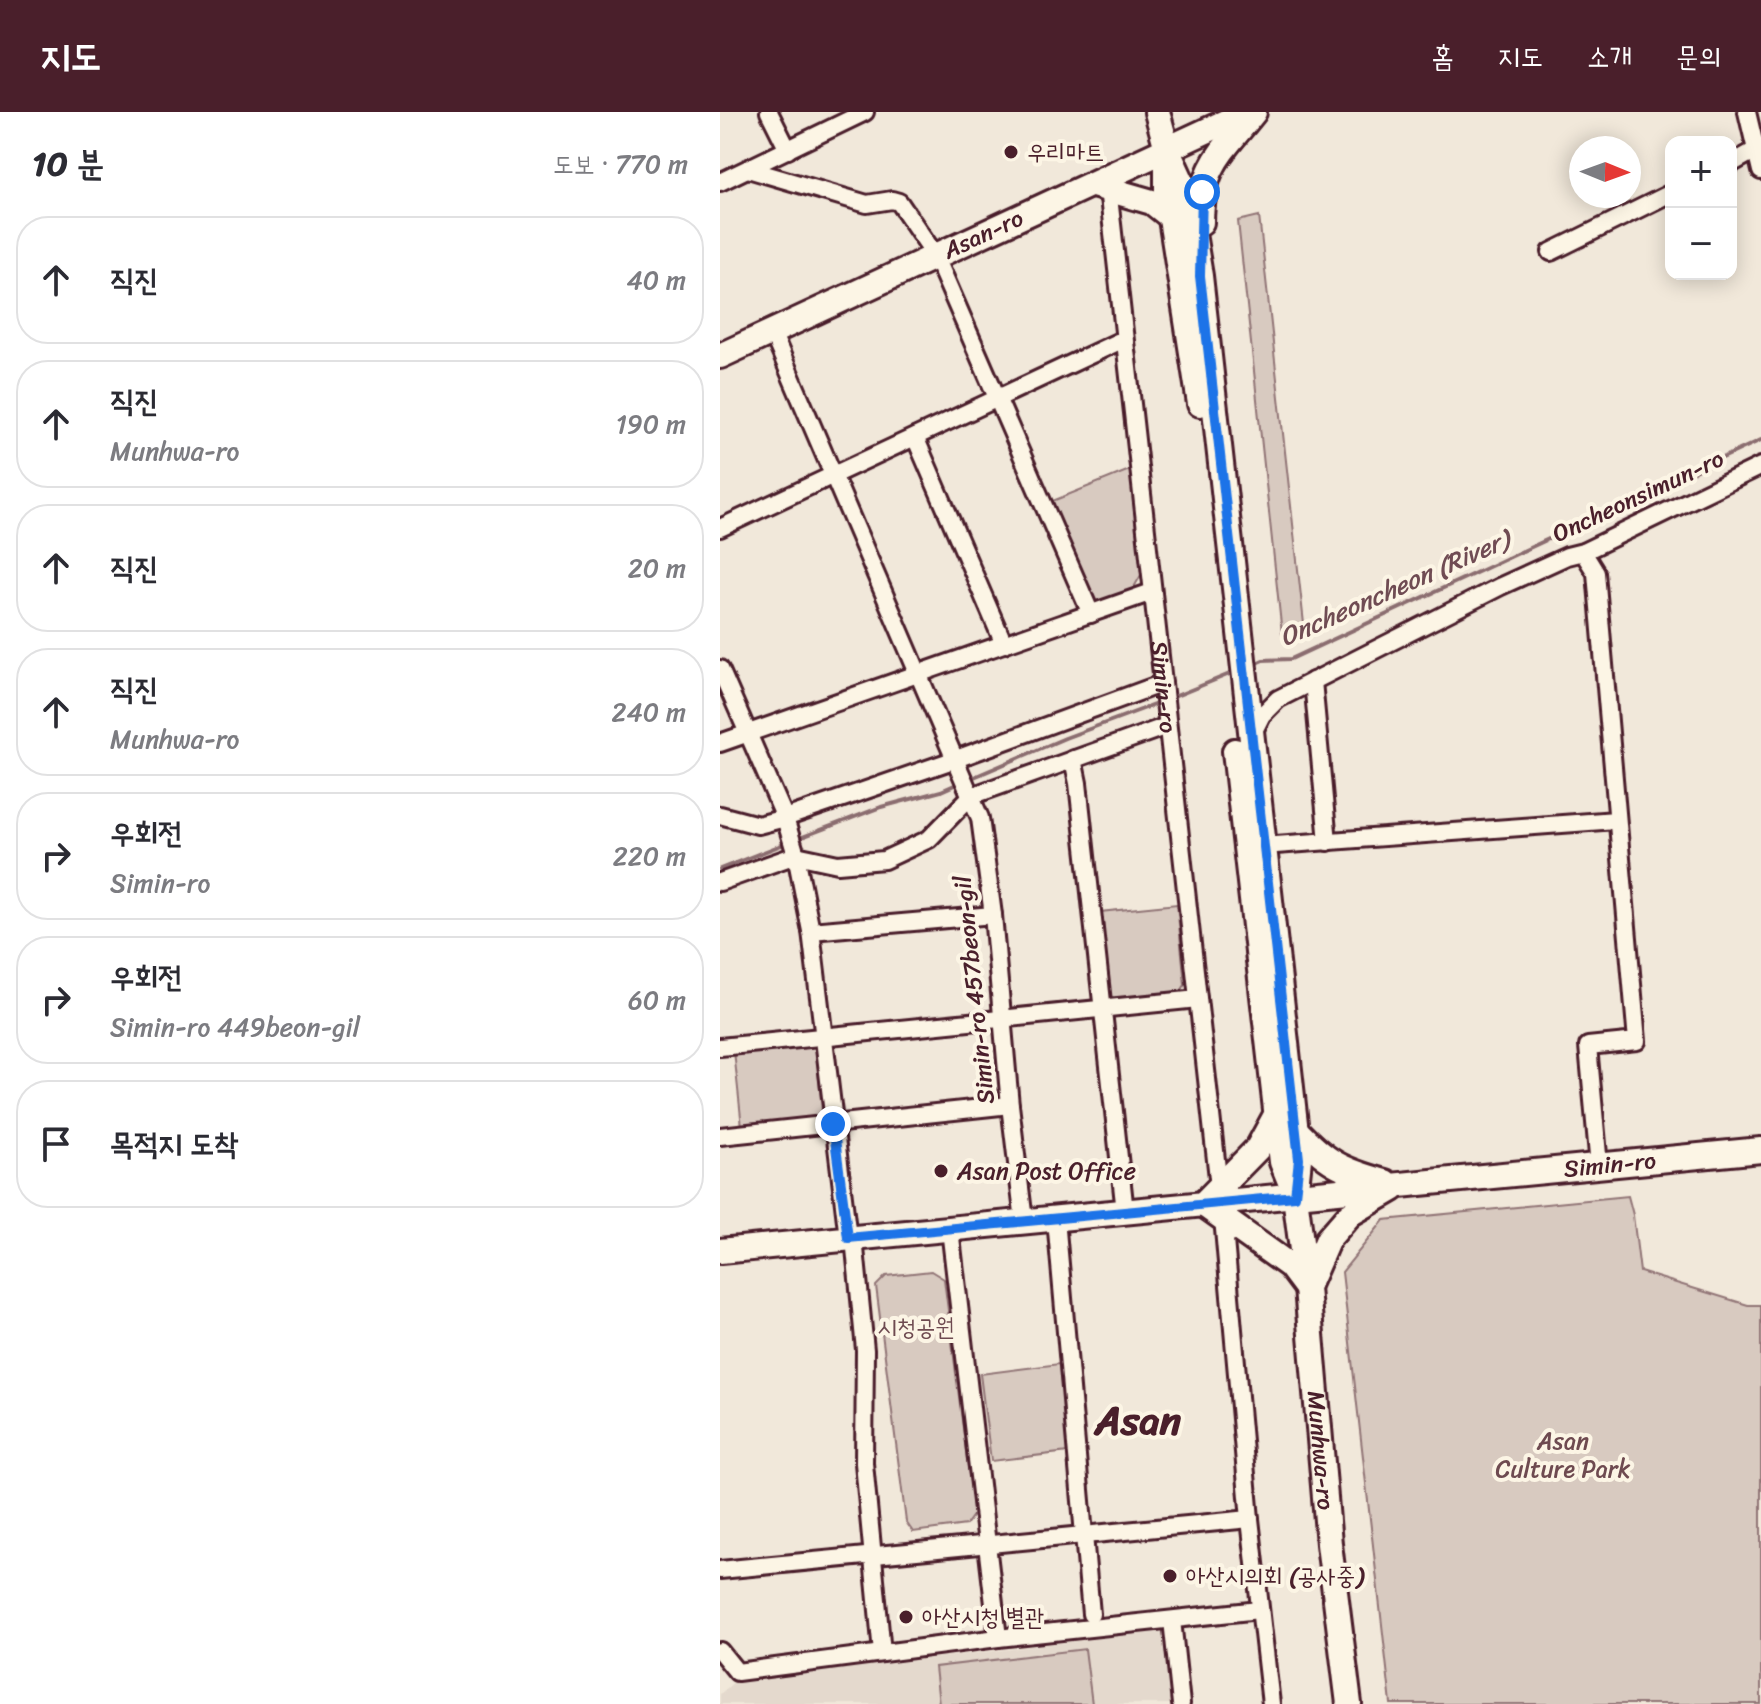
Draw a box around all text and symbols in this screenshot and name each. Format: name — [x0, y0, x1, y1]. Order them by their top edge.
text: 지도 — [40, 23, 101, 90]
text: 홈 — [1431, 32, 1454, 81]
text: 지도 — [1498, 32, 1543, 81]
text: 소개 — [1587, 32, 1632, 81]
text: 문의 — [1676, 32, 1721, 81]
place label: 우리마트 — [1027, 131, 1104, 173]
text: 10 분 — [32, 134, 104, 194]
north arrow — [1569, 136, 1641, 208]
map controls — [1665, 136, 1737, 280]
button: + — [1665, 136, 1737, 208]
text: 도보 · 770 m — [553, 141, 688, 187]
marker: 우리마트 — [1002, 143, 1020, 161]
route start — [1184, 174, 1220, 210]
street label: Asan-ro — [935, 197, 1031, 271]
button: − — [1665, 208, 1737, 280]
text: 직진 — [110, 253, 158, 307]
text: 40 m — [627, 257, 686, 303]
icon: ahead — [34, 258, 78, 302]
text: 직진 — [110, 374, 158, 428]
text: 190 m — [616, 401, 686, 447]
icon: ahead — [34, 402, 78, 446]
text: Munhwa-ro — [110, 428, 239, 474]
street label: Oncheonsimun-ro — [1545, 438, 1731, 554]
water label: Oncheoncheon (River) — [1271, 515, 1521, 659]
text: 직진 — [110, 541, 158, 595]
text: 20 m — [628, 545, 686, 591]
icon: ahead — [34, 546, 78, 590]
street label: Simin-ro — [1137, 639, 1189, 735]
text: 직진 — [110, 662, 158, 716]
text: 240 m — [612, 689, 686, 735]
icon: ahead — [34, 690, 78, 734]
text: Munhwa-ro — [110, 716, 239, 762]
text: 우회전 — [110, 806, 182, 860]
text: 220 m — [613, 833, 686, 879]
icon: right — [34, 834, 78, 878]
text: Simin-ro — [110, 860, 210, 906]
street label: Simin-ro 457beon-gil — [941, 873, 1007, 1106]
text: 우회전 — [110, 950, 182, 1004]
text: 60 m — [628, 977, 686, 1023]
icon: right — [34, 978, 78, 1022]
text: Simin-ro 449beon-gil — [110, 1004, 360, 1050]
route end — [815, 1106, 851, 1142]
text: 목적지 도착 — [110, 1117, 239, 1171]
icon: arrive — [34, 1122, 78, 1166]
street label: Simin-ro — [1562, 1139, 1658, 1190]
place label: Asan Post Office — [956, 1150, 1136, 1192]
marker: Asan Post Office — [932, 1162, 950, 1180]
park label: 시청공원 — [877, 1306, 955, 1348]
district label: Asan — [1093, 1385, 1182, 1456]
street label: Munhwa-ro — [1295, 1389, 1347, 1512]
park label: Asan Culture Park — [1496, 1420, 1631, 1490]
place label: 아산시의회 (공사중) — [1186, 1555, 1365, 1597]
marker: 아산시의회 (공사중) — [1161, 1567, 1179, 1585]
place label: 아산시청 별관 — [922, 1596, 1044, 1638]
marker: 아산시청 별관 — [897, 1608, 915, 1626]

